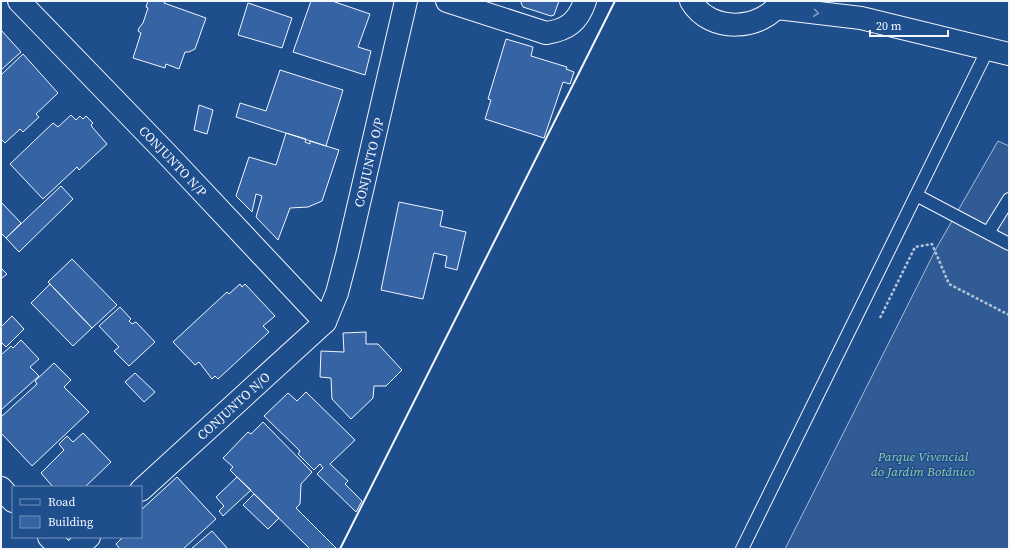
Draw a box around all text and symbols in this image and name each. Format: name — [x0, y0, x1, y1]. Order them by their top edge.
one-way arrow — [813, 8, 819, 17]
scale bar — [870, 12, 948, 38]
text: 20 m — [876, 18, 902, 34]
street label: CONJUNTO O/P — [350, 116, 387, 209]
street label: CONJUNTO N/P — [135, 122, 211, 200]
street label: CONJUNTO N/O — [193, 368, 273, 443]
park label: Parque Vivencial do Jardim Botânico — [871, 448, 975, 480]
legend — [12, 486, 142, 538]
text: Road — [48, 494, 75, 510]
text: Building — [48, 514, 93, 530]

